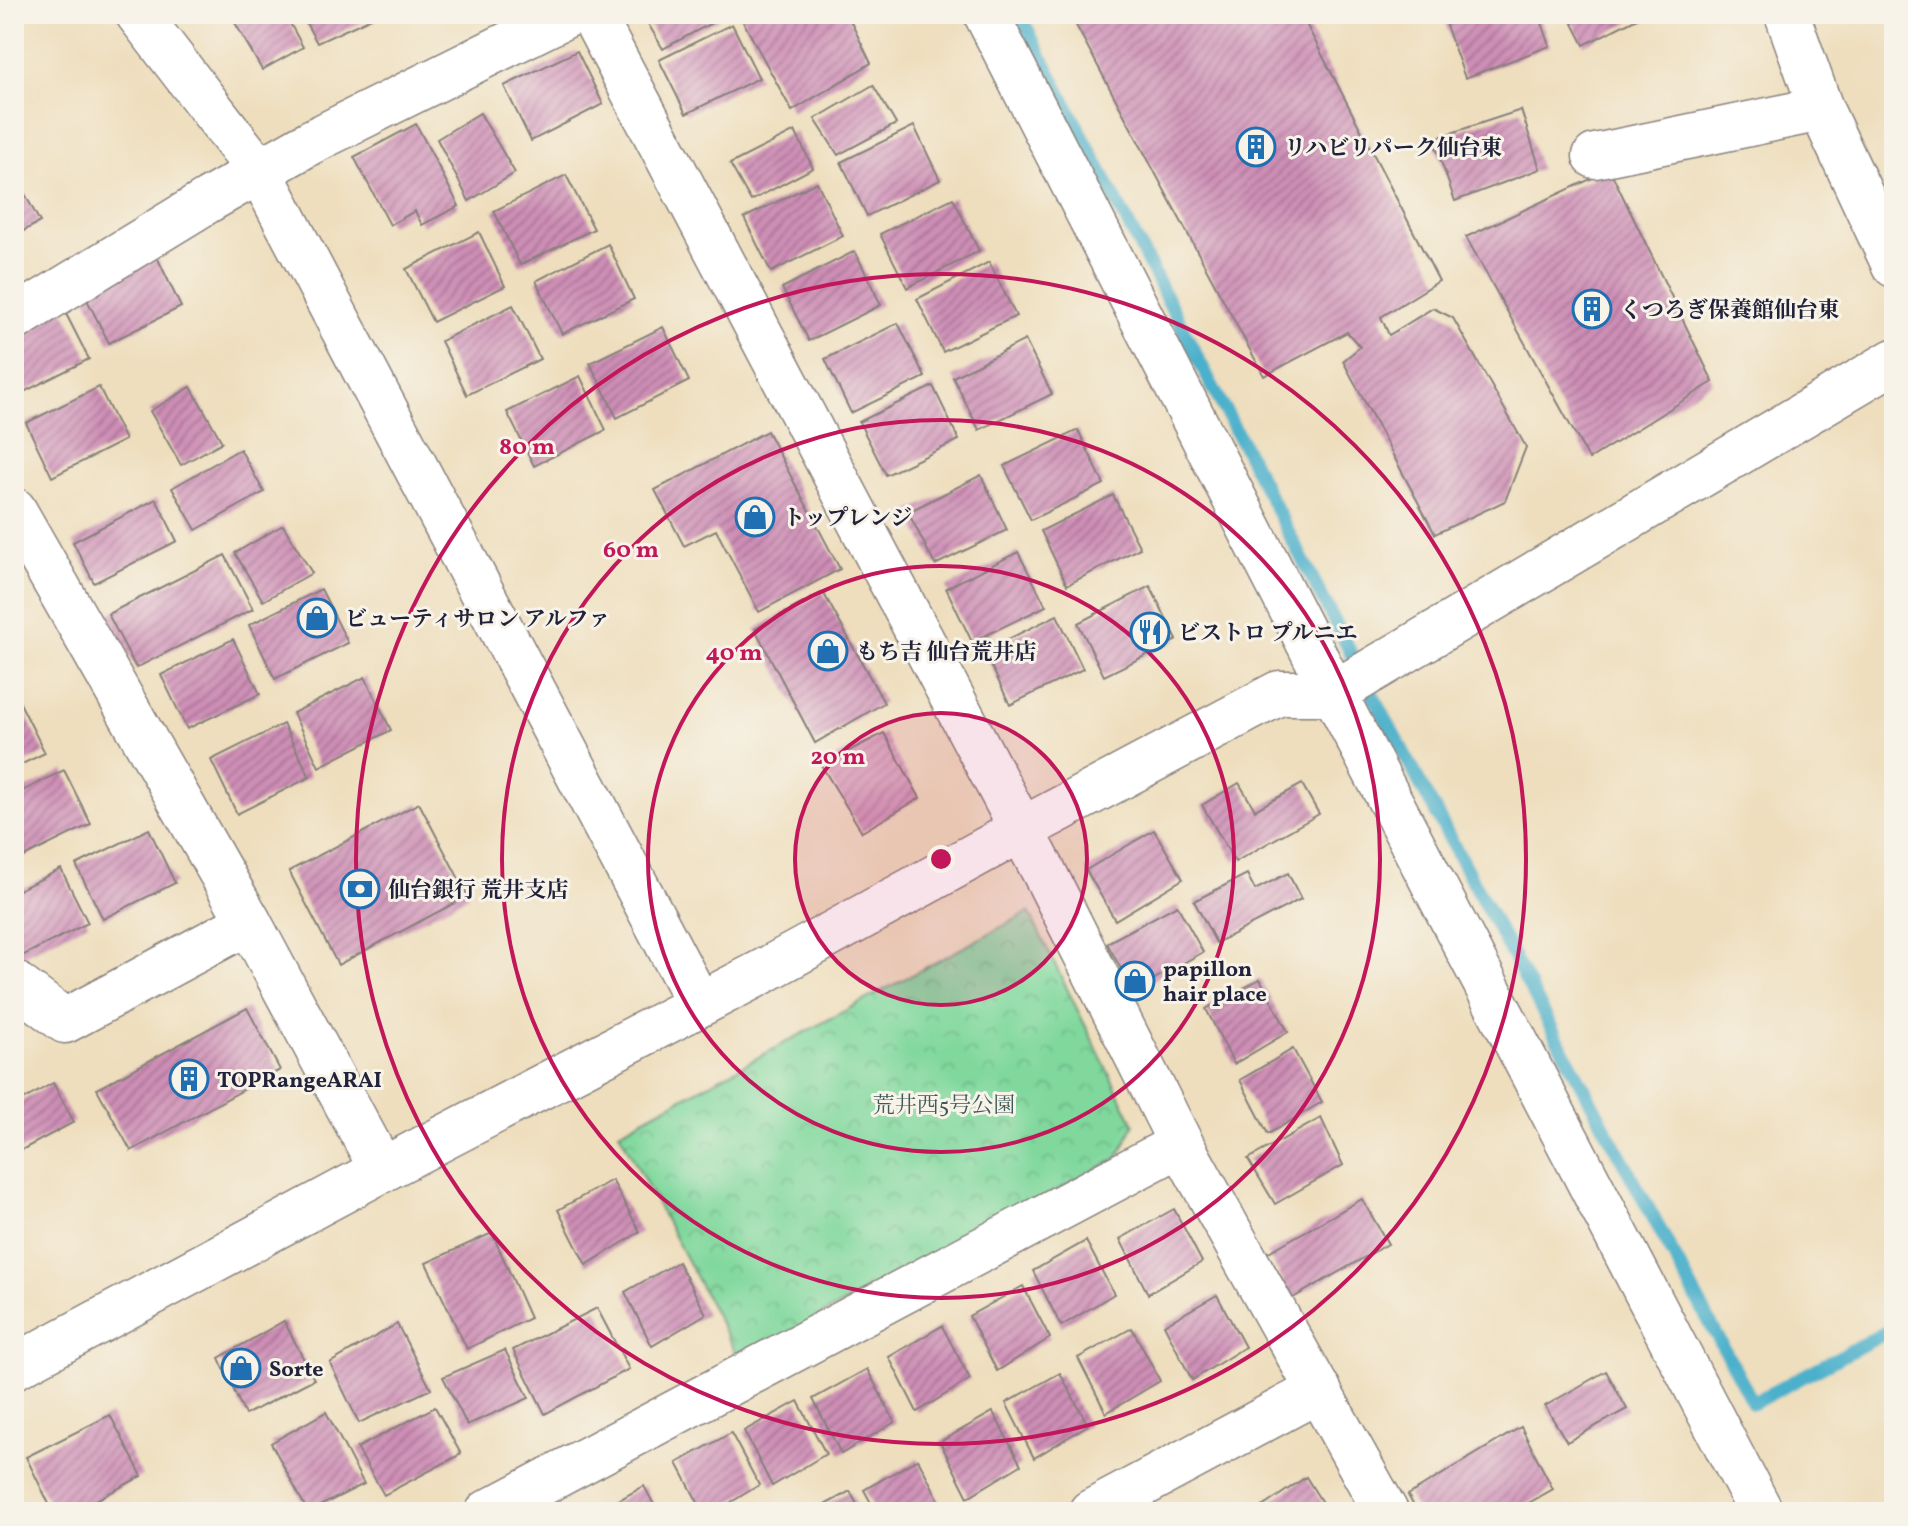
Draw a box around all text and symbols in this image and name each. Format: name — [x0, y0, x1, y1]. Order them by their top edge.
building icon: リハビリパーク仙台東 — [1235, 126, 1277, 168]
place label: リハビリパーク仙台東 — [1284, 134, 1503, 165]
building icon: くつろぎ保養館仙台東 — [1571, 288, 1613, 330]
place label: くつろぎ保養館仙台東 — [1620, 296, 1840, 327]
text: 80 m — [499, 431, 555, 465]
shop icon: トップレンジ — [734, 496, 776, 538]
place label: トップレンジ — [783, 504, 912, 535]
text: 60 m — [603, 534, 659, 568]
shop icon: ビューティサロン アルファ — [296, 597, 338, 639]
place label: ビューティサロン アルファ — [345, 605, 610, 636]
restaurant icon: ビストロ プルニエ — [1129, 611, 1171, 653]
place label: ビストロ プルニエ — [1178, 619, 1358, 650]
shop icon: もち吉 仙台荒井店 — [807, 630, 849, 672]
text: 40 m — [706, 637, 762, 671]
place label: もち吉 仙台荒井店 — [856, 638, 1036, 669]
text: 20 m — [810, 741, 866, 775]
centre of rings — [927, 845, 955, 873]
bank icon: 仙台銀行 荒井支店 — [339, 868, 381, 910]
place label: 仙台銀行 荒井支店 — [388, 876, 568, 907]
place label: papillon hair place — [1163, 955, 1267, 1011]
shop icon: papillon hair place — [1114, 960, 1156, 1002]
building icon: TOPRangeARAI — [168, 1058, 210, 1100]
place label: TOPRangeARAI — [217, 1066, 382, 1097]
park label: 荒井西5号公園 — [873, 1091, 1015, 1122]
shop icon: Sorte — [220, 1347, 262, 1389]
place label: Sorte — [269, 1355, 324, 1386]

